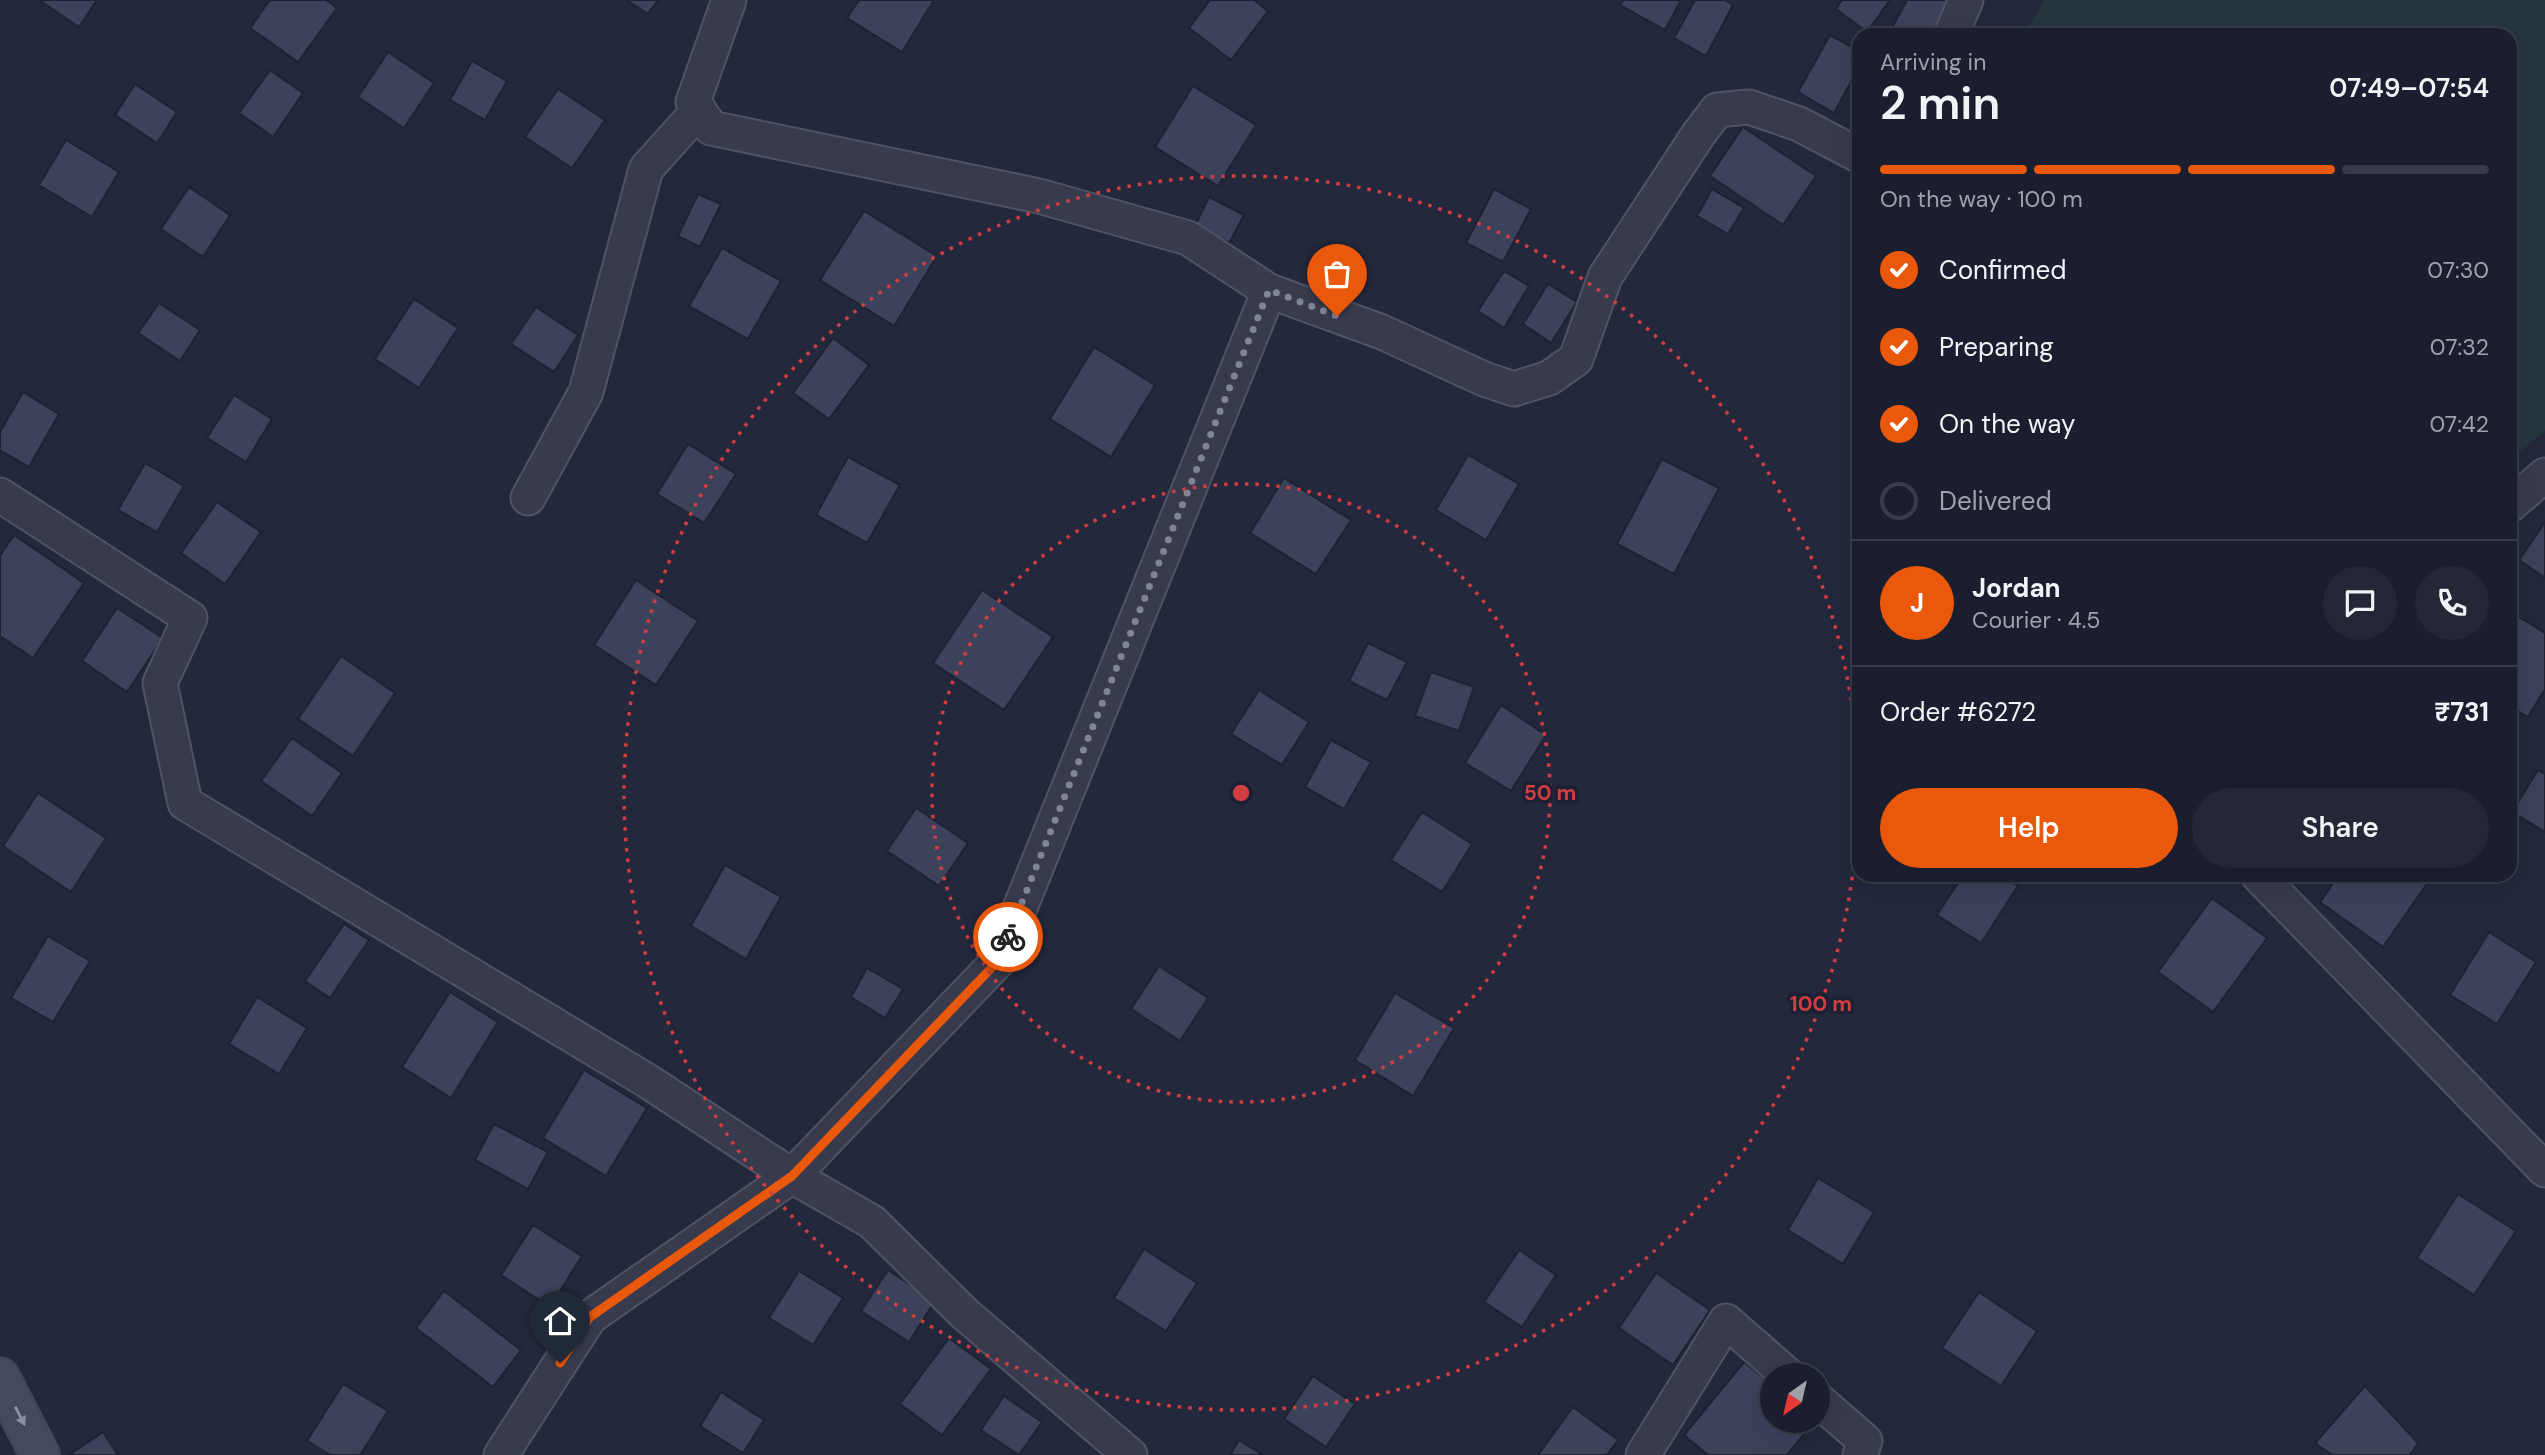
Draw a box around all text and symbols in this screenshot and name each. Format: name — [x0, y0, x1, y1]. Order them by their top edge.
text: Arriving in — [1880, 47, 1986, 77]
text: 07:49–07:54 — [2329, 71, 2489, 105]
text: 2 min — [1880, 73, 2000, 133]
text: On the way · 100 m — [1880, 184, 2083, 214]
pin — [1307, 244, 1367, 316]
icon: check — [1880, 251, 1918, 289]
text: Confirmed — [1939, 253, 2066, 287]
icon: bag — [1318, 255, 1356, 293]
text: 07:30 — [2427, 255, 2489, 285]
icon: check — [1880, 328, 1918, 366]
text: Preparing — [1939, 330, 2054, 364]
text: 07:32 — [2430, 332, 2489, 362]
icon: check — [1880, 405, 1918, 443]
text: On the way — [1939, 407, 2075, 441]
text: 07:42 — [2429, 409, 2489, 439]
text: Delivered — [1939, 484, 2052, 518]
button: chat — [2323, 566, 2397, 640]
button: phone — [2415, 566, 2489, 640]
text: Jordan — [1972, 571, 2061, 605]
text: J — [1910, 586, 1924, 620]
text: Courier · 4.5 — [1972, 605, 2100, 635]
text: Order #6272 — [1880, 695, 2036, 729]
text: ₹731 — [2434, 695, 2489, 729]
text: 50 m — [1524, 779, 1576, 807]
centre of rings — [1229, 781, 1253, 805]
button: Help — [1880, 788, 2178, 868]
button: Share — [2192, 788, 2489, 868]
courier — [973, 902, 1043, 972]
icon: bike — [989, 918, 1027, 956]
text: 100 m — [1790, 990, 1852, 1018]
pin — [530, 1291, 590, 1363]
icon: home — [541, 1302, 579, 1340]
north arrow — [1760, 1363, 1830, 1433]
map controls — [1760, 1363, 1830, 1433]
one-way arrow — [14, 1406, 26, 1426]

